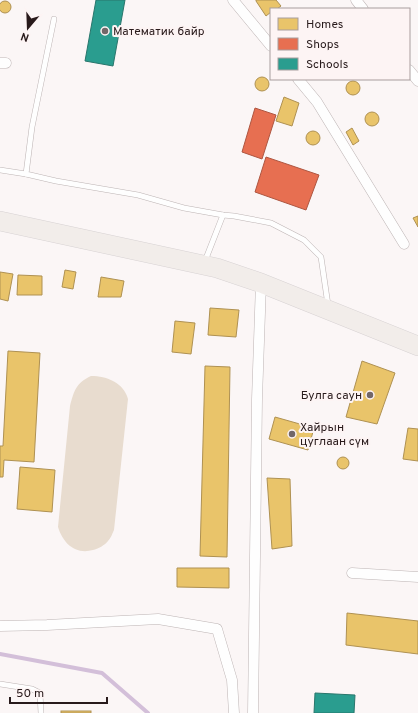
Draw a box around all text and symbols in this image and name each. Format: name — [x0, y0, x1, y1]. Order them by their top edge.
north arrow — [8, 8, 48, 48]
legend — [270, 8, 410, 80]
text: Homes — [306, 17, 343, 33]
place label: Математик байр — [113, 24, 205, 40]
marker: Математик байр — [100, 26, 110, 36]
text: N — [19, 29, 31, 44]
text: Shops — [306, 37, 339, 53]
text: Schools — [306, 57, 348, 73]
place label: Булга саун — [301, 388, 362, 404]
marker: Булга саун — [365, 390, 375, 400]
place label: Хайрын цуглаан сүм — [300, 420, 369, 450]
marker: Хайрын цуглаан сүм — [287, 429, 297, 439]
scale bar — [10, 679, 107, 705]
text: 50 m — [16, 686, 44, 702]

